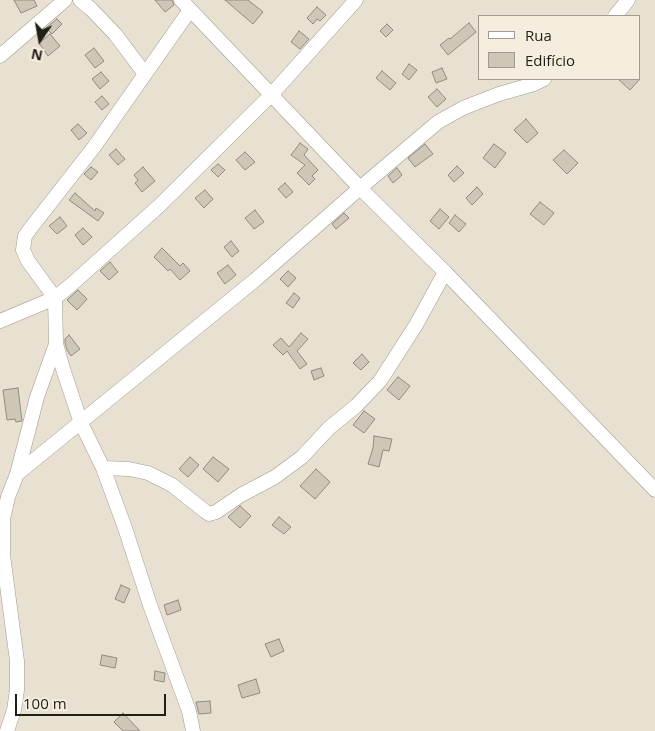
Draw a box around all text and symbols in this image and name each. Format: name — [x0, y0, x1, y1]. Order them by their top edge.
north arrow — [15, 15, 65, 65]
legend — [478, 15, 640, 80]
text: Rua — [525, 25, 552, 45]
text: N — [29, 45, 44, 66]
text: Edifício — [525, 50, 575, 70]
scale bar — [18, 684, 169, 716]
text: 100 m — [23, 693, 67, 713]

